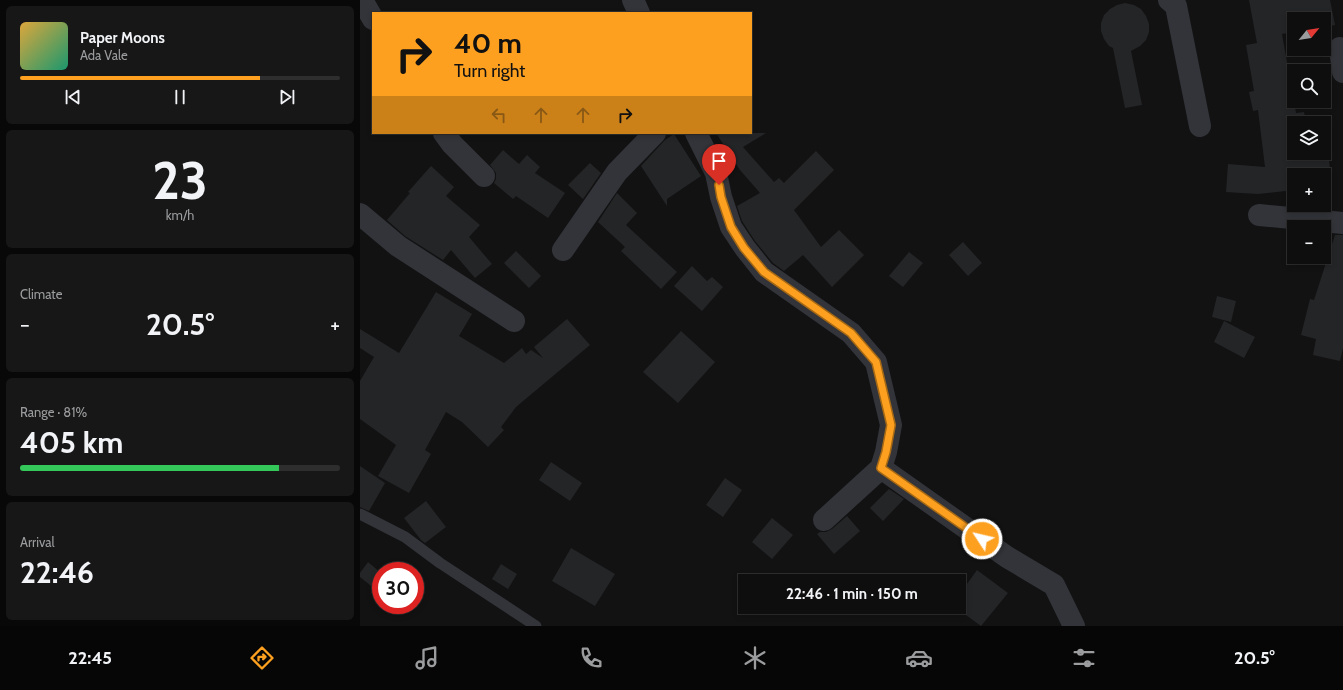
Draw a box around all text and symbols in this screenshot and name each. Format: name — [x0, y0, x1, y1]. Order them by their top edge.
north arrow — [1287, 12, 1331, 56]
map controls — [1287, 12, 1331, 264]
text: 40 m — [454, 26, 522, 60]
icon: right — [388, 28, 440, 80]
text: Paper Moons — [80, 29, 165, 47]
text: Ada Vale — [80, 47, 128, 63]
text: Turn right — [454, 60, 525, 82]
button: search — [1287, 64, 1331, 108]
icon: previous — [62, 86, 84, 108]
icon: pause — [169, 86, 191, 108]
icon: next — [276, 86, 298, 108]
icon: left — [488, 104, 510, 126]
icon: ahead — [530, 104, 552, 126]
icon: ahead — [572, 104, 594, 126]
icon: right — [614, 104, 636, 126]
button: layers — [1287, 116, 1331, 160]
pin — [702, 144, 736, 185]
text: 23 — [152, 149, 208, 212]
icon: arrive — [708, 150, 730, 172]
button: + — [1287, 168, 1331, 212]
text: km/h — [166, 207, 194, 223]
button: − — [1287, 220, 1331, 264]
text: Climate — [20, 286, 62, 302]
text: 20.5° — [146, 306, 214, 343]
text: − — [20, 311, 30, 338]
text: + — [330, 311, 340, 338]
text: Range · 81% — [20, 404, 87, 420]
text: 405 km — [20, 424, 123, 461]
position arrow — [961, 518, 1003, 560]
text: Arrival — [20, 534, 55, 550]
text: 22:46 — [20, 554, 94, 591]
speed limit sign: 30 — [372, 562, 424, 614]
text: 22:46 · 1 min · 150 m — [786, 585, 918, 603]
icon: directions — [248, 644, 276, 672]
icon: music — [413, 644, 441, 672]
icon: phone — [577, 644, 605, 672]
icon: climate — [741, 644, 769, 672]
icon: car — [905, 644, 933, 672]
icon: filters — [1070, 644, 1098, 672]
text: 22:45 — [68, 647, 112, 669]
text: 20.5° — [1234, 647, 1275, 669]

